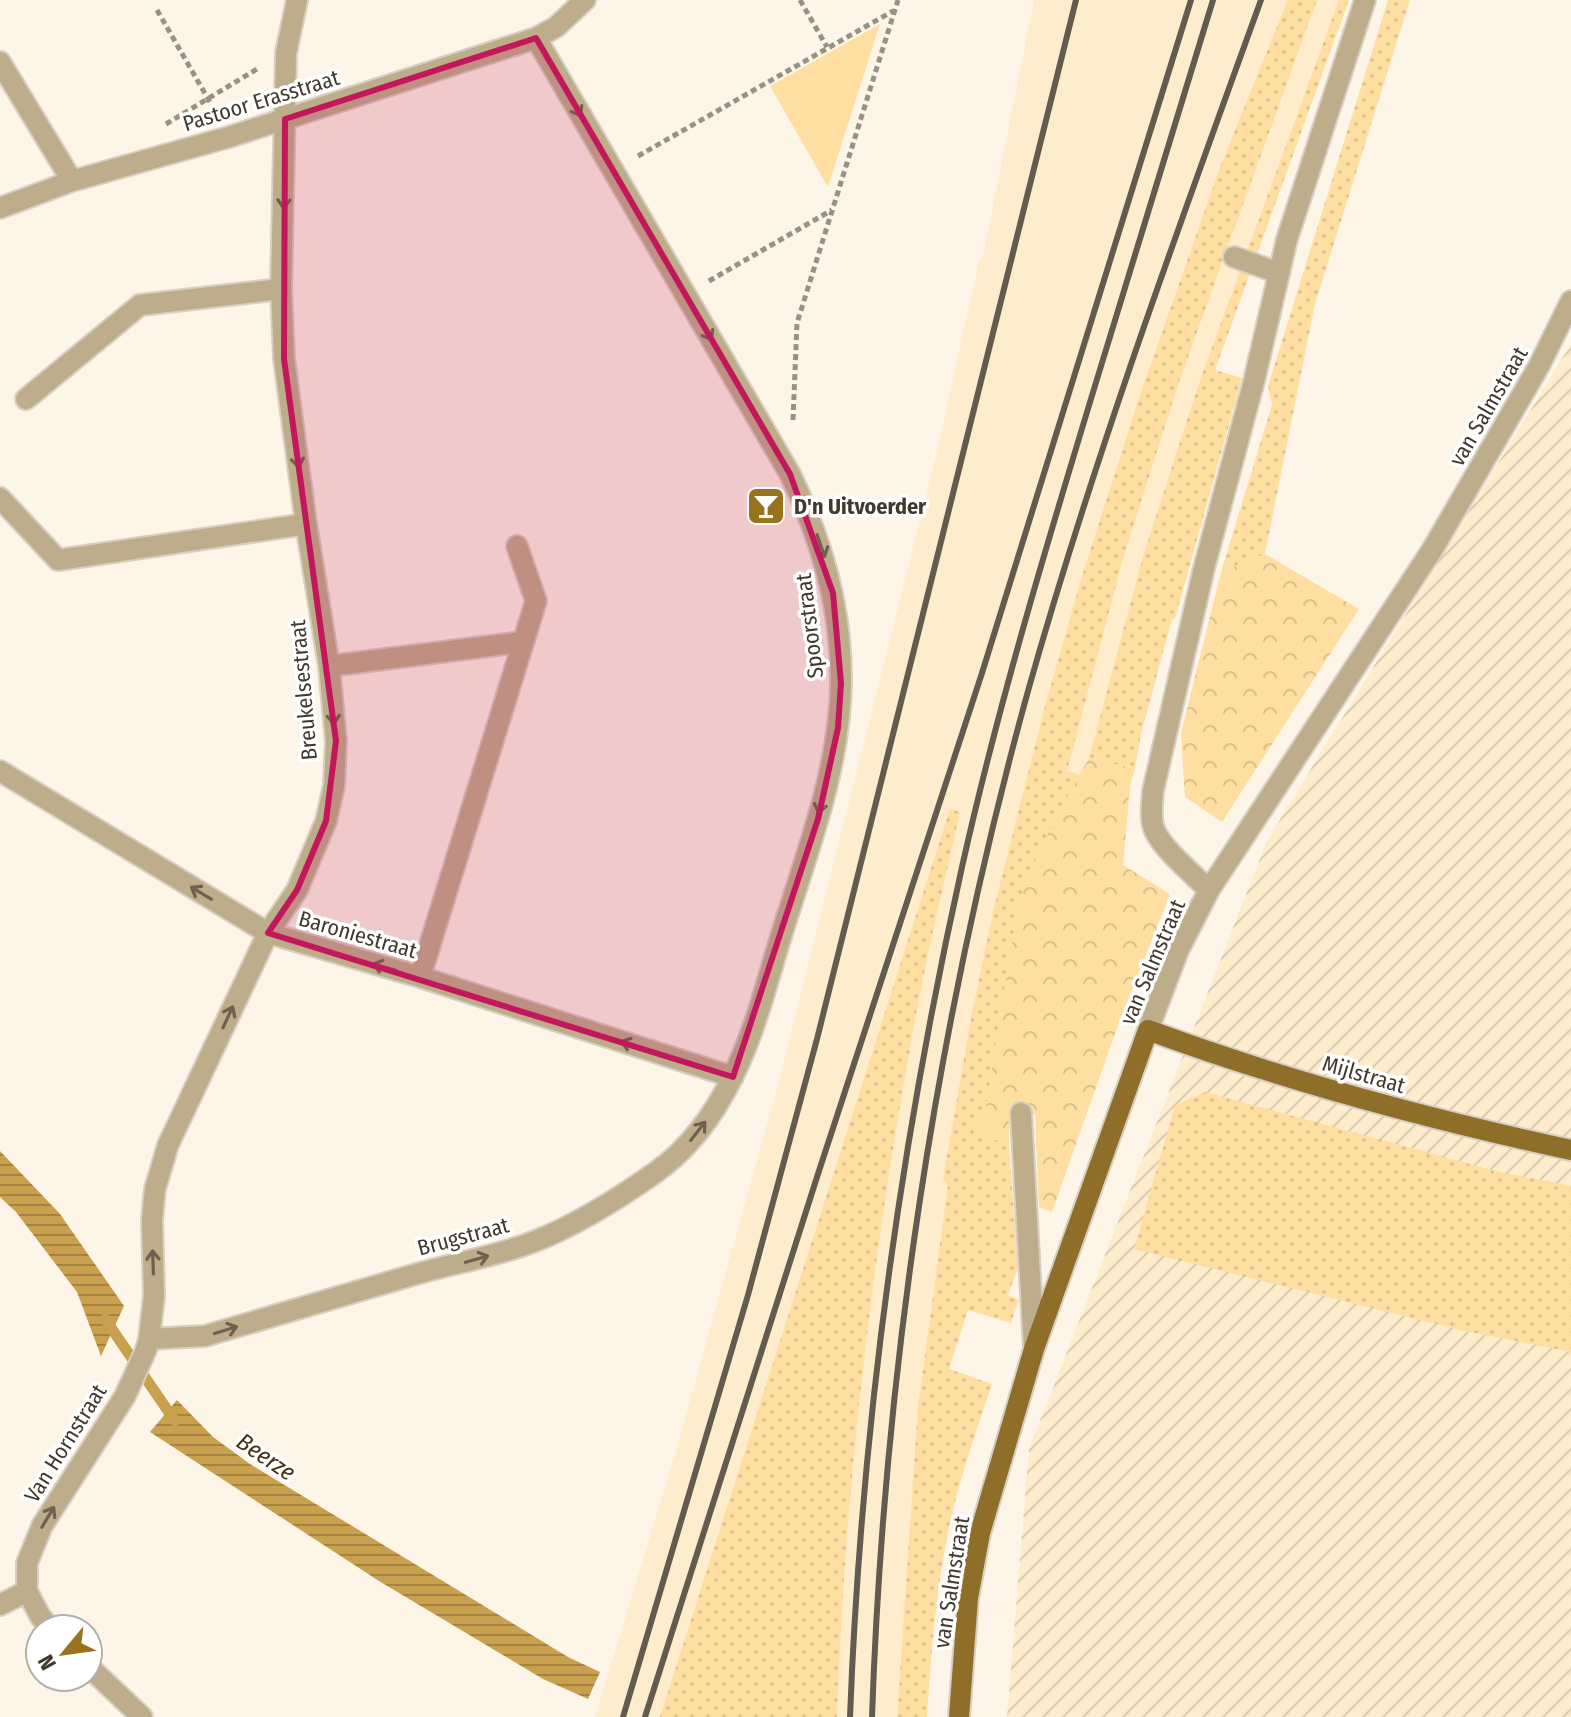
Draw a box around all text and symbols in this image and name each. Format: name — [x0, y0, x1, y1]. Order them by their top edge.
street label: Pastoor Erasstraat — [180, 64, 343, 137]
one-way arrow — [568, 93, 583, 117]
one-way arrow — [276, 183, 292, 210]
one-way arrow — [698, 318, 714, 341]
street label: van Salmstraat — [1443, 341, 1534, 471]
one-way arrow — [289, 442, 304, 469]
bar icon: D'n Uitvoerder — [745, 485, 787, 527]
place label: D'n Uitvoerder — [794, 493, 927, 520]
one-way arrow — [814, 533, 829, 558]
street label: Spoorstraat — [790, 571, 829, 680]
street label: Breukelsestraat — [284, 618, 323, 761]
one-way arrow — [326, 700, 341, 726]
one-way arrow — [813, 789, 828, 814]
one-way arrow — [190, 885, 213, 901]
street label: van Salmstraat — [1114, 895, 1191, 1029]
street label: Baroniestraat — [296, 905, 421, 964]
one-way arrow — [371, 959, 397, 974]
one-way arrow — [221, 1006, 236, 1030]
one-way arrow — [620, 1036, 645, 1051]
street label: Mijlstraat — [1319, 1050, 1409, 1099]
one-way arrow — [689, 1121, 707, 1142]
street label: Brugstraat — [414, 1211, 513, 1262]
one-way arrow — [145, 1249, 161, 1276]
one-way arrow — [463, 1251, 489, 1266]
one-way arrow — [213, 1322, 239, 1337]
street label: Van Hornstraat — [18, 1379, 113, 1507]
water label: Beerze — [231, 1427, 301, 1487]
one-way arrow — [40, 1506, 56, 1529]
street label: van Salmstraat — [928, 1513, 975, 1650]
north arrow — [24, 1613, 104, 1693]
text: N — [32, 1650, 62, 1675]

